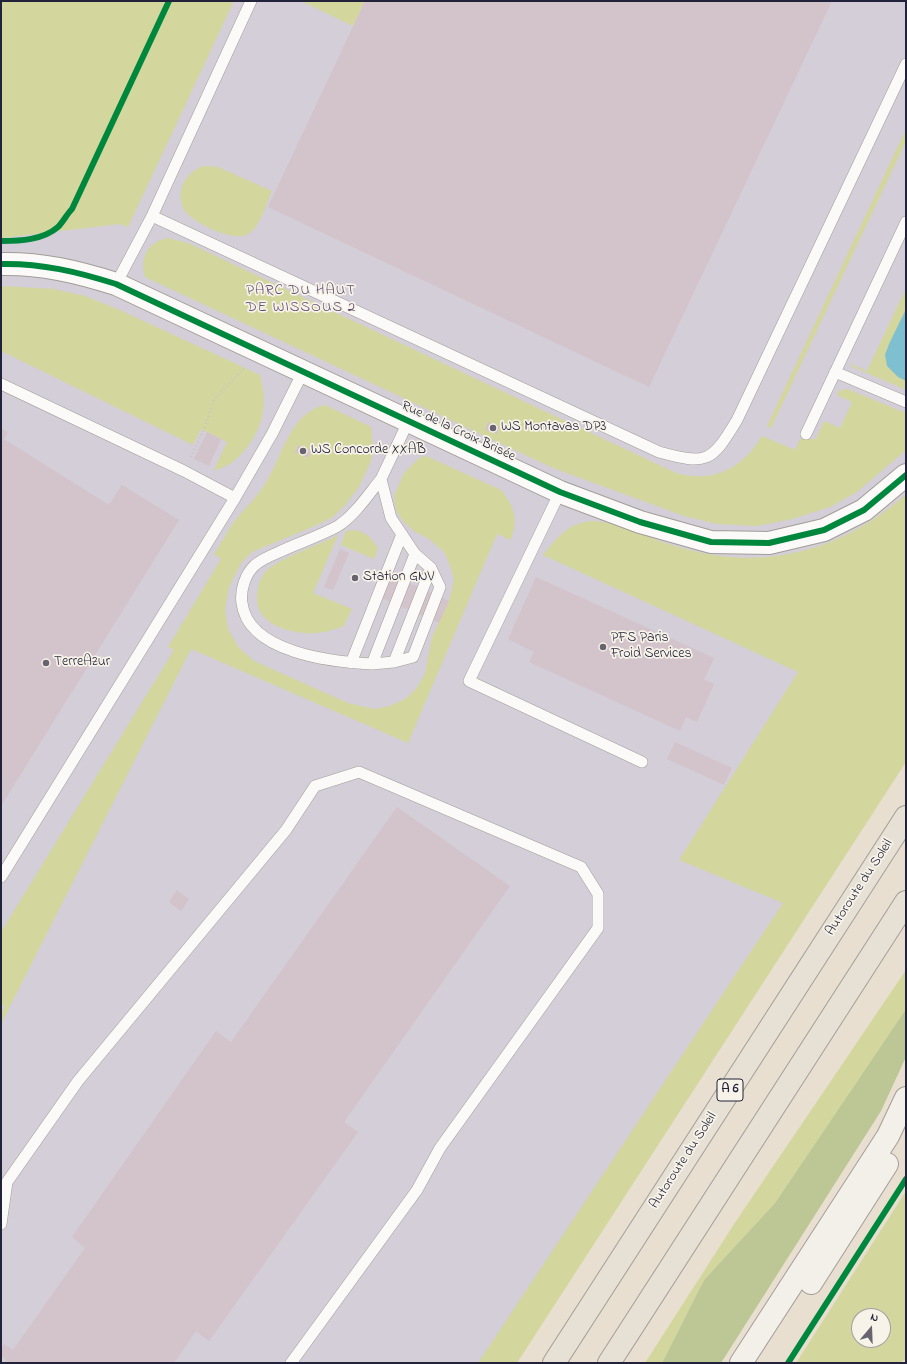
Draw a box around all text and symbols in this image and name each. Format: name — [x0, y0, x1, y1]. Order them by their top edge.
district label: PARC DU HAUT DE WISSOUS 2 — [246, 283, 356, 318]
street label: Rue de la Croix Brisée — [398, 398, 518, 466]
place label: WS Montavas DP3 — [501, 420, 606, 436]
marker: WS Montavas DP3 — [488, 423, 498, 433]
place label: WS Concorde XXAB — [311, 443, 426, 459]
marker: WS Concorde XXAB — [298, 446, 308, 456]
place label: Station GNV — [363, 570, 434, 586]
marker: Station GNV — [350, 573, 360, 583]
place label: PFS Paris Froid Services — [611, 631, 692, 664]
marker: PFS Paris Froid Services — [598, 642, 608, 652]
place label: TerreAzur — [54, 655, 110, 671]
marker: TerreAzur — [41, 658, 51, 668]
street label: Autoroute du Soleil — [823, 837, 897, 939]
road number: A 6 — [717, 1079, 743, 1101]
street label: Autoroute du Soleil — [647, 1110, 721, 1212]
north arrow — [851, 1308, 891, 1348]
text: N — [868, 1309, 881, 1326]

